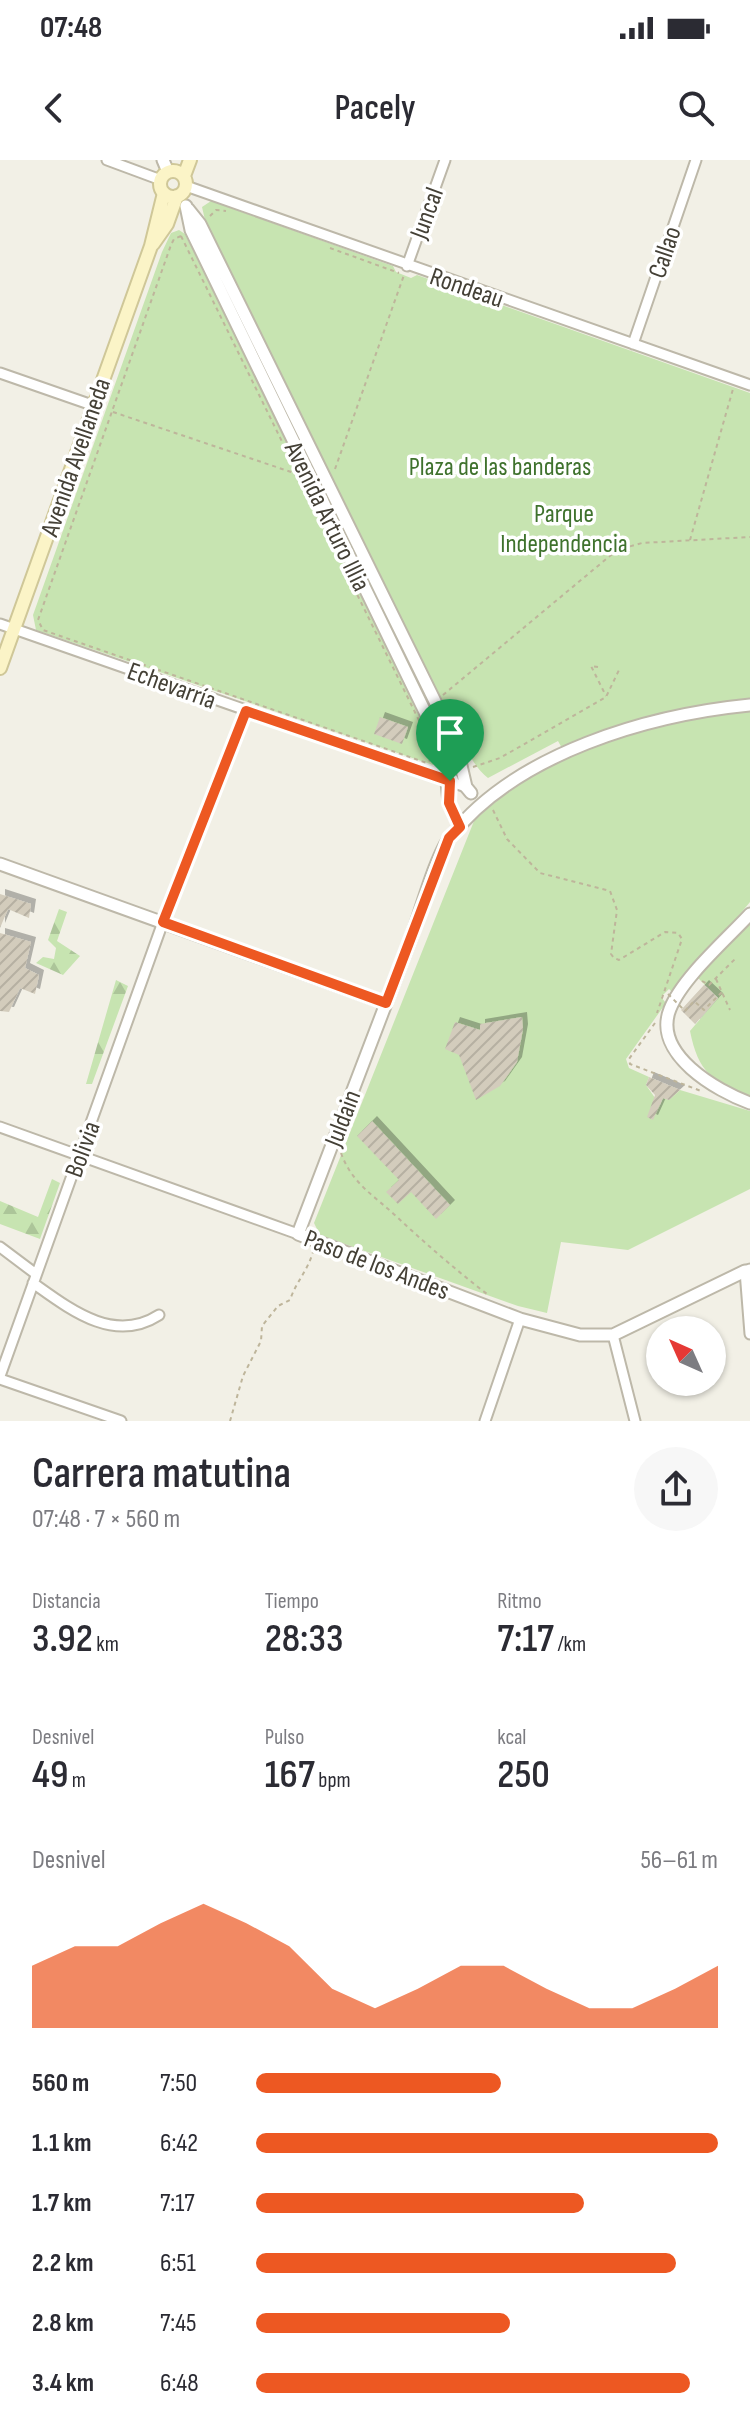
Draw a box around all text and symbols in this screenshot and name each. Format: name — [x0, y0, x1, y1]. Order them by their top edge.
text: 07:48 — [40, 10, 102, 46]
icon: back — [32, 86, 76, 130]
icon: search — [674, 86, 718, 130]
text: Pacely — [334, 87, 416, 130]
street label: Juncal — [404, 184, 451, 244]
street label: Callao — [642, 223, 689, 282]
street label: Rondeau — [426, 261, 507, 315]
street label: Avenida Avellaneda — [35, 374, 118, 542]
street label: Avenida Arturo Illia — [277, 436, 376, 597]
park label: Plaza de las banderas — [409, 452, 591, 483]
park label: Parque Independencia — [500, 499, 628, 560]
street label: Echevarría — [123, 656, 220, 717]
pin — [416, 699, 484, 781]
icon: arrive — [428, 711, 472, 755]
street label: Juldain — [318, 1086, 368, 1152]
street label: Bolivia — [59, 1117, 108, 1182]
street label: Paso de los Andes — [300, 1224, 453, 1307]
north arrow — [646, 1316, 726, 1396]
map controls — [646, 1316, 726, 1396]
text: Carrera matutina — [32, 1447, 291, 1500]
button: share — [634, 1447, 718, 1531]
text: 07:48 · 7 × 560 m — [32, 1504, 180, 1535]
text: Distancia — [32, 1588, 101, 1615]
text: Tiempo — [265, 1588, 319, 1615]
text: Ritmo — [497, 1588, 542, 1615]
text: 3.92 — [32, 1615, 93, 1663]
text: 28:33 — [265, 1615, 343, 1663]
text: 7:17 — [497, 1615, 554, 1663]
text: km — [93, 1631, 119, 1658]
text: /km — [554, 1631, 586, 1658]
text: Desnivel — [32, 1724, 94, 1751]
text: Pulso — [265, 1724, 304, 1751]
text: kcal — [497, 1724, 526, 1751]
text: 49 — [32, 1751, 68, 1799]
text: 167 — [265, 1751, 315, 1799]
text: 250 — [497, 1751, 550, 1799]
text: m — [68, 1767, 86, 1794]
text: bpm — [315, 1767, 351, 1794]
text: Desnivel — [32, 1845, 106, 1876]
text: 56–61 m — [640, 1845, 718, 1876]
text: 560 m — [32, 2068, 89, 2099]
text: 7:50 — [160, 2068, 197, 2099]
text: 1.1 km — [32, 2128, 91, 2159]
text: 6:42 — [160, 2128, 198, 2159]
text: 1.7 km — [32, 2188, 91, 2219]
text: 7:17 — [160, 2188, 195, 2219]
text: 2.2 km — [32, 2248, 94, 2279]
text: 6:51 — [160, 2248, 196, 2279]
text: 2.8 km — [32, 2308, 94, 2339]
text: 7:45 — [160, 2308, 197, 2339]
text: 3.4 km — [32, 2368, 94, 2399]
text: 6:48 — [160, 2368, 199, 2399]

